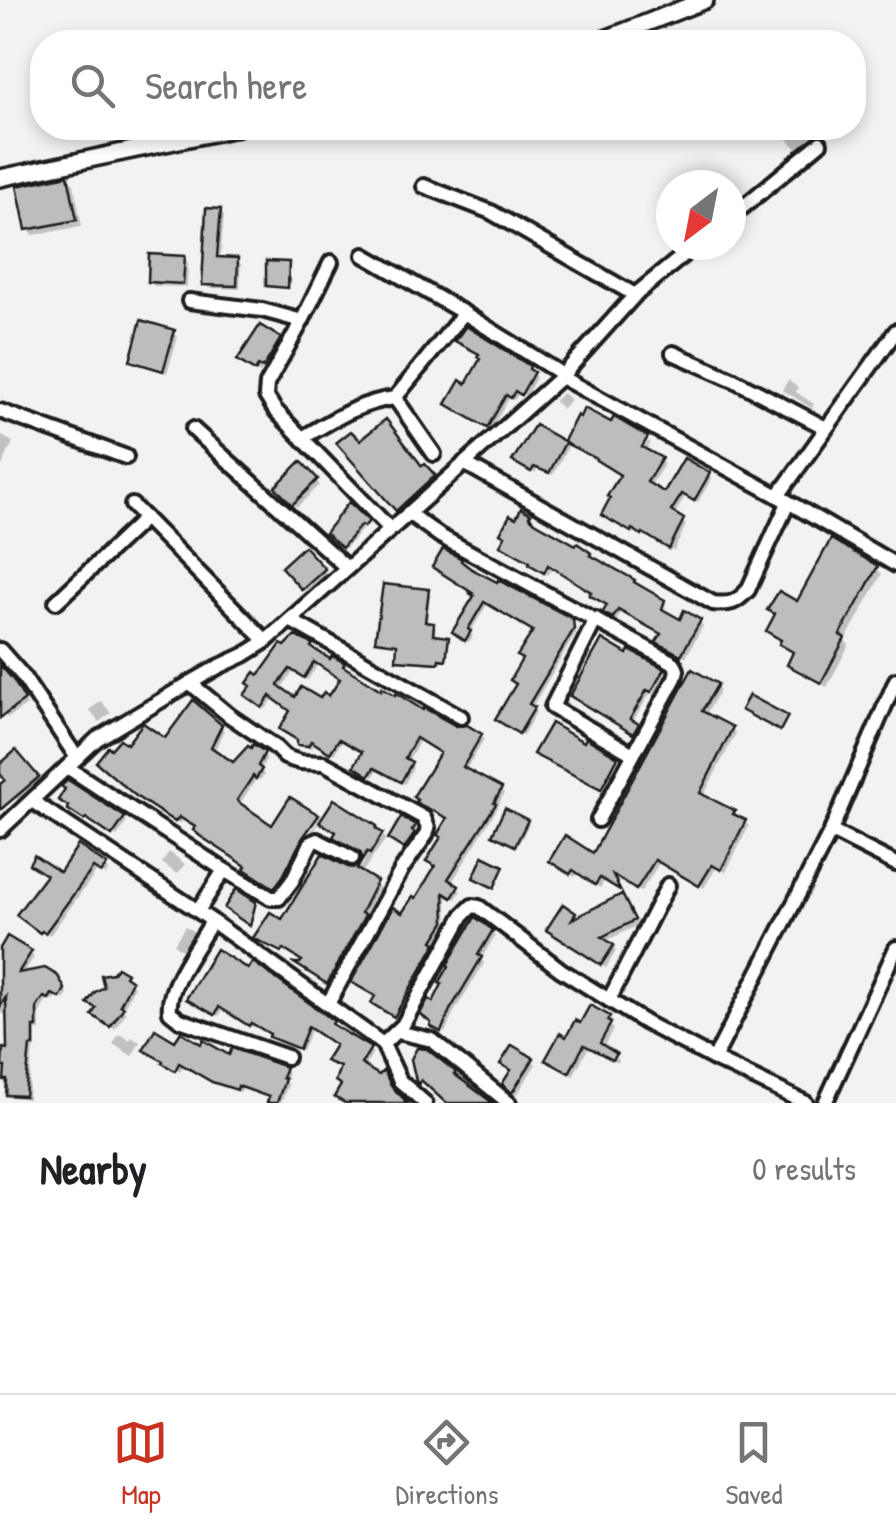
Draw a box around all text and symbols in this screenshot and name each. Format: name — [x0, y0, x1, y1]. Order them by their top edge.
search box — [30, 30, 866, 140]
icon: search — [65, 58, 120, 113]
text: Search here — [145, 59, 307, 111]
north arrow — [656, 170, 746, 260]
text: Nearby — [40, 1140, 147, 1197]
text: 0 results — [752, 1147, 856, 1190]
tab: Map — [113, 1415, 168, 1513]
tab: Directions — [395, 1415, 498, 1513]
tab: Saved — [725, 1415, 783, 1513]

